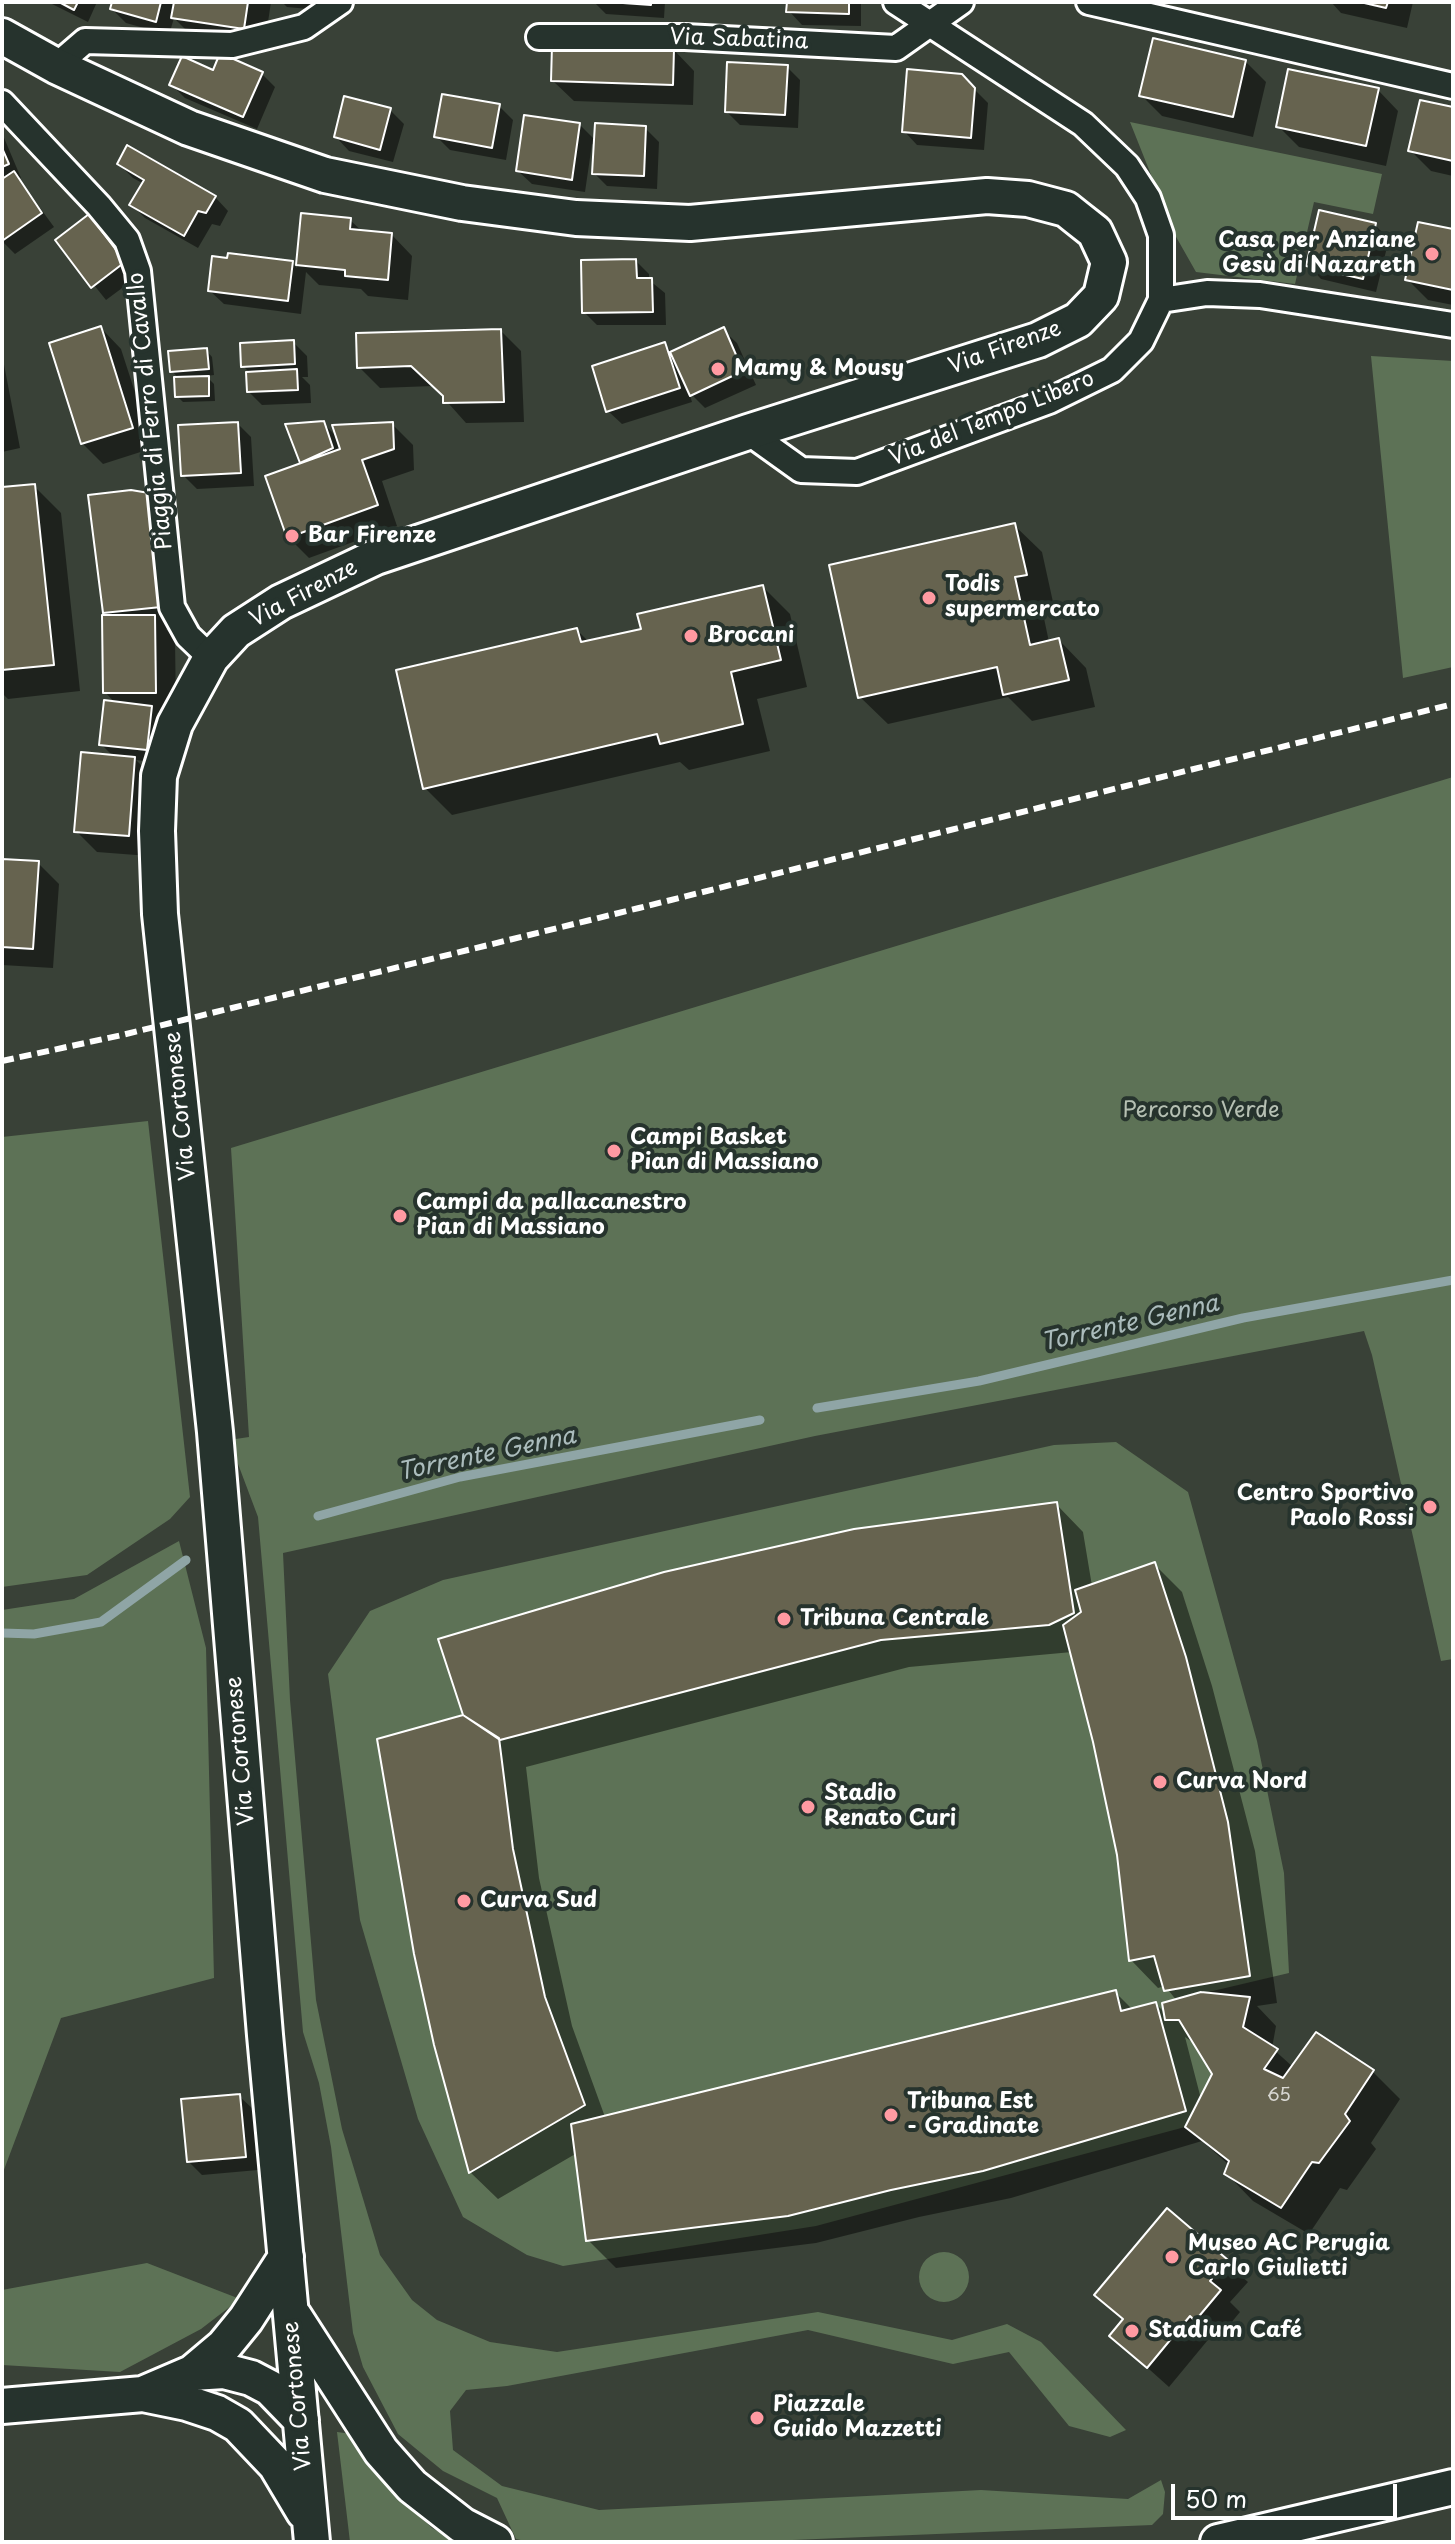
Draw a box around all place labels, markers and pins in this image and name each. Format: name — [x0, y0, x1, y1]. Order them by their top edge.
place label: Casa per Anziane Gesù di Nazareth — [1218, 228, 1416, 280]
marker: Casa per Anziane Gesù di Nazareth — [1423, 245, 1441, 263]
place label: Mamy & Mousy — [734, 356, 904, 382]
marker: Mamy & Mousy — [709, 360, 727, 378]
place label: Bar Firenze — [308, 523, 436, 549]
marker: Bar Firenze — [283, 527, 301, 545]
place label: Todis supermercato — [945, 572, 1100, 624]
marker: Todis supermercato — [920, 589, 938, 607]
place label: Brocani — [707, 623, 794, 649]
marker: Brocani — [682, 627, 700, 645]
place label: Campi Basket Pian di Massiano — [630, 1125, 819, 1176]
marker: Campi Basket Pian di Massiano — [605, 1142, 623, 1160]
place label: Campi da pallacanestro Pian di Massiano — [416, 1190, 686, 1242]
marker: Campi da pallacanestro Pian di Massiano — [391, 1207, 409, 1225]
place label: Centro Sportivo Paolo Rossi — [1237, 1481, 1414, 1532]
marker: Centro Sportivo Paolo Rossi — [1421, 1498, 1439, 1516]
place label: Tribuna Centrale — [800, 1606, 989, 1632]
marker: Tribuna Centrale — [775, 1610, 793, 1628]
place label: Curva Nord — [1176, 1769, 1307, 1795]
marker: Curva Nord — [1151, 1773, 1169, 1791]
place label: Stadio Renato Curi — [824, 1781, 956, 1832]
marker: Stadio Renato Curi — [799, 1798, 817, 1816]
place label: Curva Sud — [480, 1888, 597, 1914]
marker: Curva Sud — [455, 1892, 473, 1910]
place label: Tribuna Est - Gradinate — [907, 2089, 1039, 2140]
marker: Tribuna Est - Gradinate — [882, 2106, 900, 2124]
place label: Museo AC Perugia Carlo Giulietti — [1188, 2231, 1390, 2282]
marker: Museo AC Perugia Carlo Giulietti — [1163, 2248, 1181, 2266]
place label: Stadium Café — [1148, 2318, 1302, 2344]
marker: Stadium Café — [1123, 2322, 1141, 2340]
place label: Piazzale Guido Mazzetti — [773, 2392, 942, 2444]
marker: Piazzale Guido Mazzetti — [748, 2409, 766, 2427]

